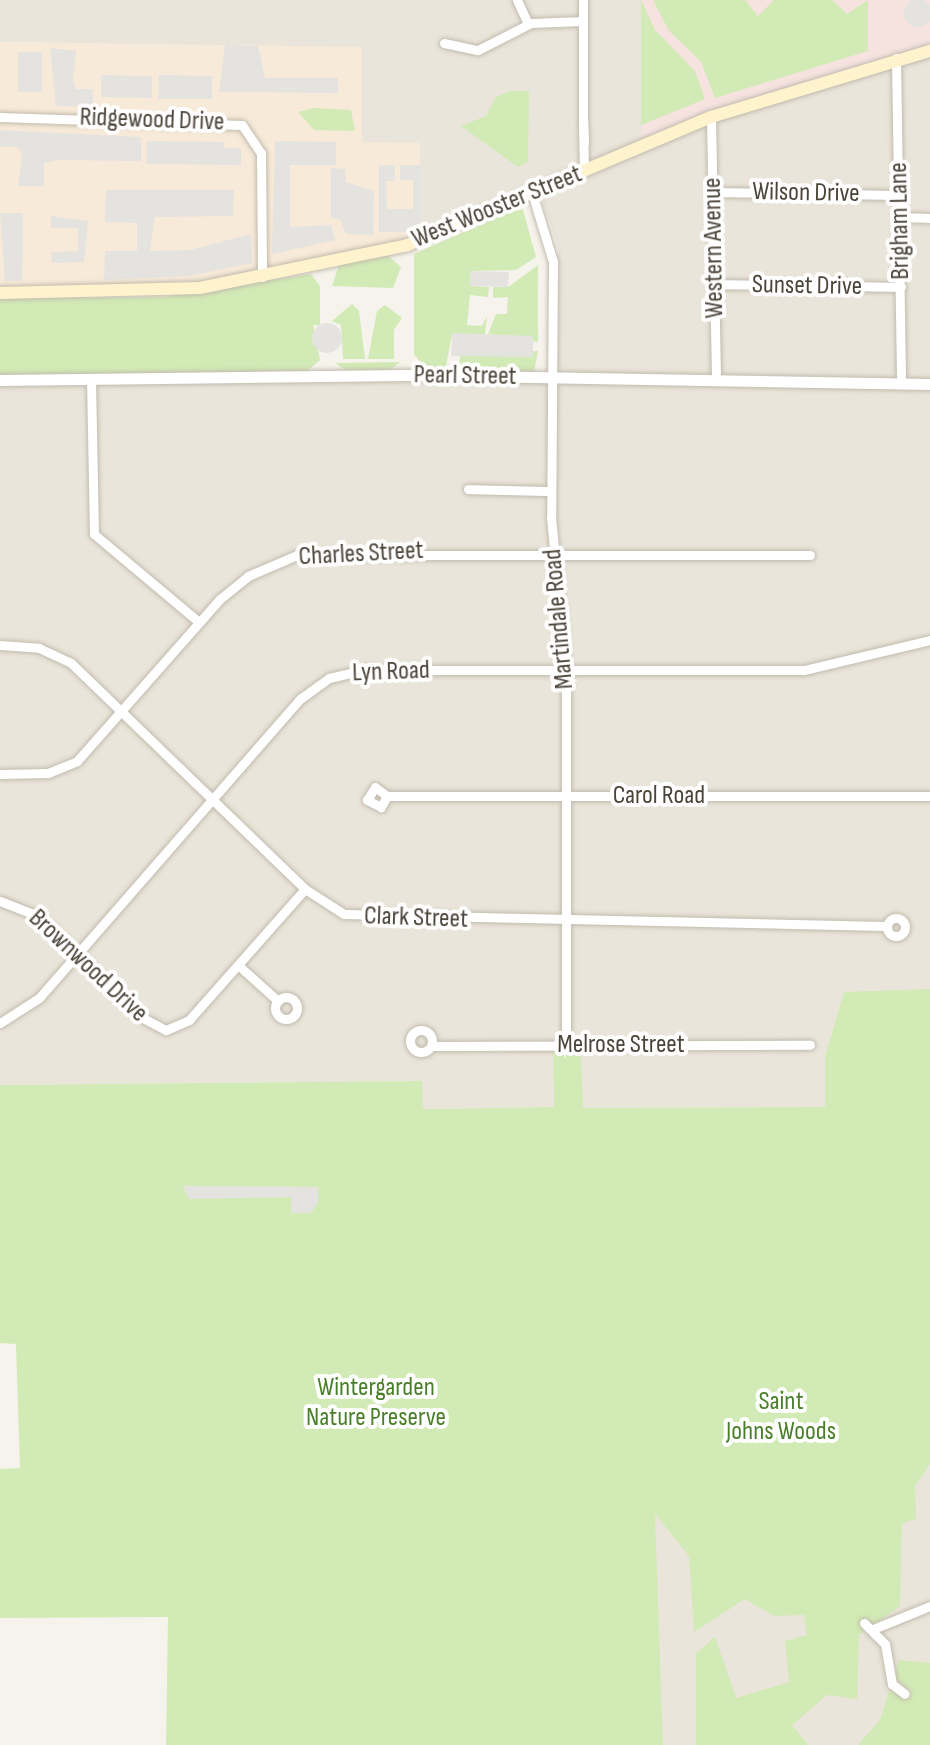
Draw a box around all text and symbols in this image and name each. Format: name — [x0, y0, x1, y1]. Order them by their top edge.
street label: Ridgewood Drive — [79, 102, 225, 138]
street label: West Wooster Street — [408, 159, 586, 255]
street label: Brigham Lane — [883, 162, 917, 280]
street label: Wilson Drive — [752, 176, 860, 210]
street label: Western Avenue — [697, 177, 731, 319]
street label: Sunset Drive — [752, 269, 862, 303]
street label: Pearl Street — [413, 360, 517, 392]
street label: Charles Street — [298, 535, 424, 573]
street label: Martindale Road — [537, 548, 581, 690]
street label: Lyn Road — [352, 655, 430, 689]
street label: Carol Road — [613, 780, 705, 812]
street label: Clark Street — [364, 901, 468, 935]
street label: Brownwood Drive — [22, 903, 154, 1029]
street label: Melrose Street — [557, 1029, 685, 1061]
park label: Wintergarden Nature Preserve — [306, 1372, 446, 1434]
park label: Saint Johns Woods — [726, 1386, 836, 1448]

